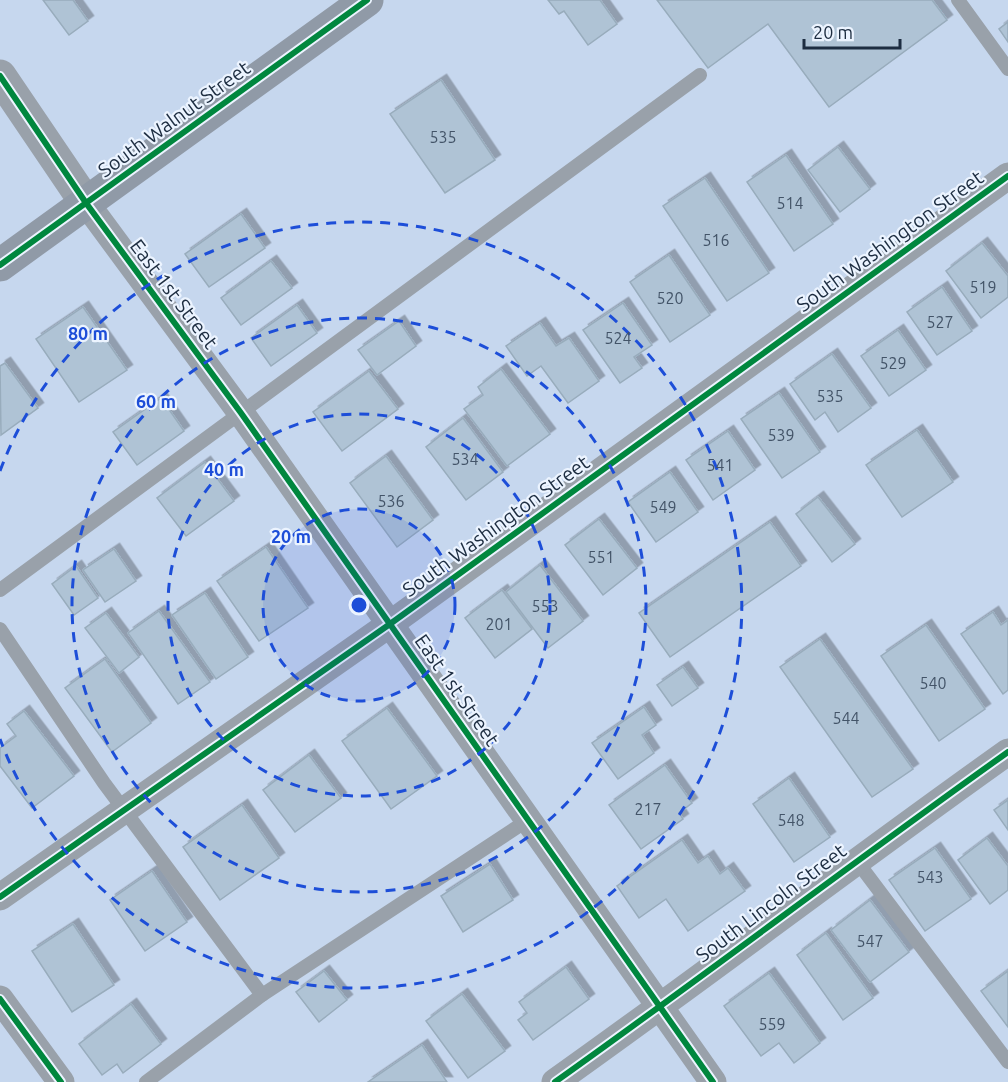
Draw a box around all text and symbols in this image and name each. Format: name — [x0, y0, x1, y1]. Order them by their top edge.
scale bar — [804, 12, 900, 50]
text: 20 m — [813, 22, 853, 42]
street label: South Walnut Street — [93, 56, 254, 181]
house number: 535 — [429, 128, 457, 146]
street label: South Washington Street — [792, 165, 988, 316]
house number: 514 — [776, 194, 804, 212]
house number: 516 — [702, 231, 730, 249]
street label: East 1st Street — [126, 235, 223, 353]
house number: 519 — [969, 278, 997, 296]
house number: 520 — [656, 289, 684, 307]
house number: 527 — [926, 313, 954, 331]
text: 80 m — [68, 323, 108, 343]
house number: 524 — [604, 329, 632, 347]
house number: 529 — [879, 354, 907, 372]
house number: 535 — [816, 387, 844, 405]
text: 60 m — [136, 391, 176, 411]
house number: 539 — [767, 426, 795, 444]
street label: South Washington Street — [398, 450, 594, 601]
house number: 534 — [451, 450, 479, 468]
house number: 541 — [706, 456, 734, 474]
text: 40 m — [204, 459, 244, 479]
house number: 536 — [377, 492, 405, 510]
house number: 549 — [649, 498, 677, 516]
text: 20 m — [271, 526, 311, 546]
house number: 551 — [587, 548, 615, 566]
centre of rings — [349, 595, 369, 615]
house number: 553 — [531, 597, 559, 615]
house number: 201 — [485, 615, 513, 633]
street label: East 1st Street — [410, 630, 504, 750]
house number: 540 — [919, 674, 947, 692]
house number: 544 — [832, 709, 860, 727]
house number: 217 — [634, 800, 662, 818]
house number: 548 — [777, 811, 805, 829]
street label: South Lincoln Street — [691, 839, 850, 967]
house number: 543 — [916, 868, 944, 886]
house number: 547 — [856, 932, 884, 950]
house number: 559 — [758, 1015, 786, 1033]

